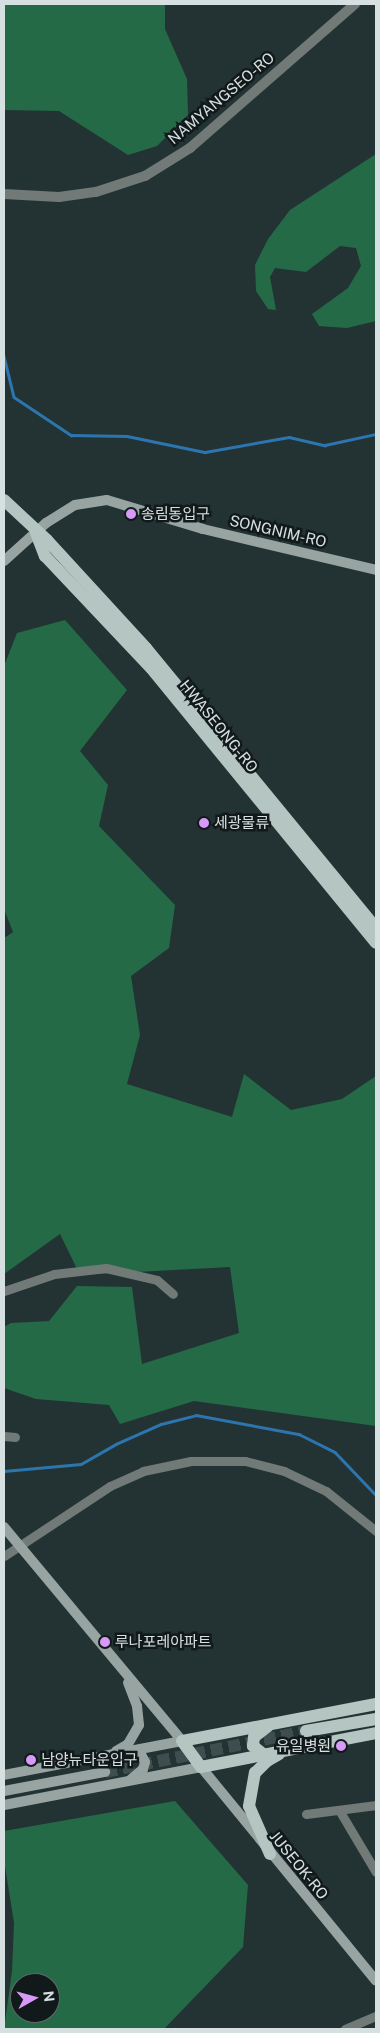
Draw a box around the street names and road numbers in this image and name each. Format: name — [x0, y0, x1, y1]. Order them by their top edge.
street label: NAMYANGSEO-RO — [164, 48, 278, 148]
street label: SONGNIM-RO — [228, 511, 328, 551]
street label: HWASEONG-RO — [176, 676, 262, 776]
street label: JUSEOK-RO — [266, 1827, 332, 1903]

